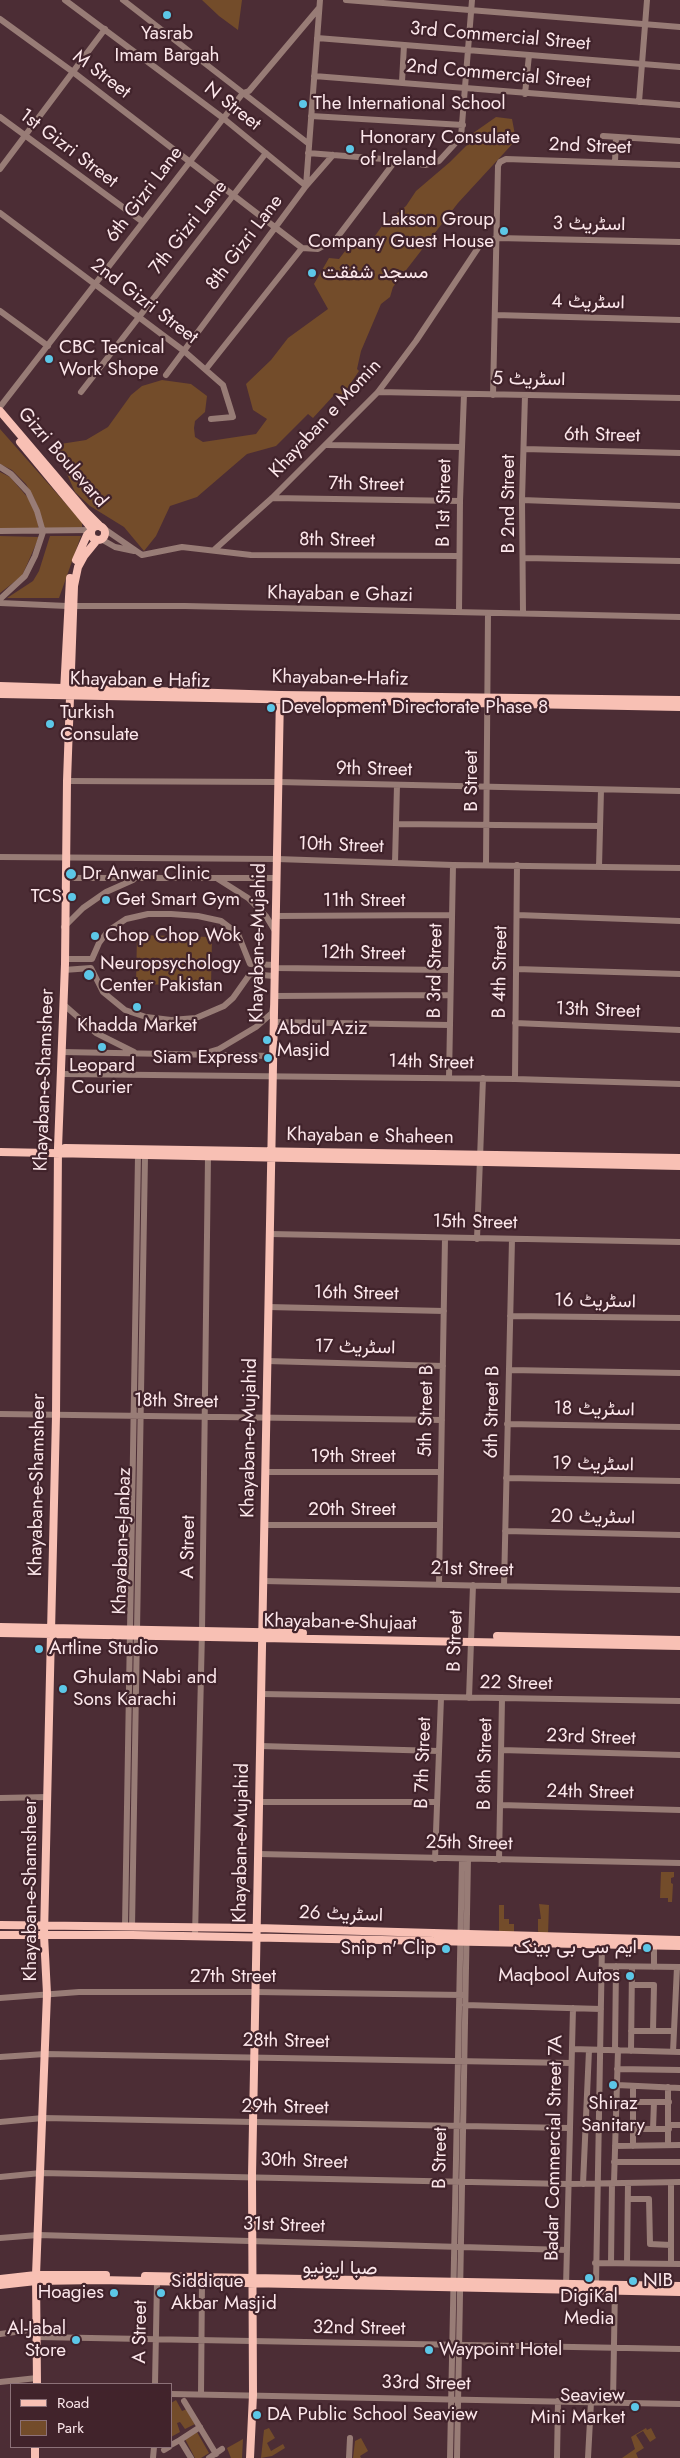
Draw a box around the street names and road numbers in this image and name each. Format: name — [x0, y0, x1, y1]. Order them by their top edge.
street label: 3rd Commercial Street — [409, 18, 591, 56]
street label: M Street — [68, 46, 134, 104]
street label: 2nd Commercial Street — [405, 56, 591, 94]
street label: N Street — [199, 78, 265, 136]
street label: 1st Gizri Street — [14, 105, 122, 193]
street label: 2nd Street — [548, 134, 632, 160]
street label: 6th Gizri Lane — [102, 143, 188, 247]
street label: 7th Gizri Lane — [145, 176, 233, 280]
street label: 8th Gizri Lane — [202, 191, 288, 295]
street label: اسٹریٹ 3 — [552, 213, 626, 237]
street label: 2nd Gizri Street — [86, 254, 202, 350]
street label: اسٹریٹ 4 — [551, 291, 625, 315]
street label: Khayaban e Momin — [265, 355, 387, 483]
street label: اسٹریٹ 5 — [492, 368, 566, 392]
street label: Gizri Boulevard — [12, 403, 112, 513]
street label: 6th Street — [564, 424, 640, 448]
street label: B 2nd Street — [498, 455, 520, 553]
street label: B 1st Street — [433, 459, 457, 547]
street label: 7th Street — [328, 473, 404, 497]
street label: 8th Street — [299, 529, 375, 553]
street label: Khayaban e Ghazi — [267, 582, 413, 608]
street label: Khayaban-e-Hafiz — [271, 666, 409, 692]
street label: Khayaban e Hafiz — [70, 668, 210, 694]
street label: B Street — [461, 750, 483, 812]
street label: 9th Street — [336, 758, 412, 782]
street label: 10th Street — [298, 833, 384, 859]
street label: Khayaban-e-Mujahid — [246, 863, 272, 1023]
street label: 11th Street — [323, 890, 405, 912]
street label: B 3rd Street — [424, 923, 448, 1019]
street label: B 4th Street — [489, 925, 513, 1019]
street label: 12th Street — [320, 942, 406, 966]
street label: Khayaban-e-Shamsheer — [30, 988, 60, 1172]
street label: 13th Street — [555, 998, 641, 1024]
street label: 14th Street — [388, 1051, 474, 1075]
street label: Khayaban e Shaheen — [286, 1124, 454, 1150]
street label: 15th Street — [432, 1211, 518, 1235]
street label: 16th Street — [313, 1282, 399, 1306]
street label: اسٹریٹ 16 — [554, 1290, 636, 1314]
street label: اسٹریٹ 17 — [314, 1336, 396, 1360]
street label: Khayaban-e-Mujahid — [237, 1358, 263, 1518]
street label: 5th Street B — [415, 1365, 439, 1457]
street label: 6th Street B — [481, 1365, 505, 1459]
street label: 18th Street — [134, 1390, 218, 1414]
street label: Khayaban-e-Shamsheer — [25, 1393, 51, 1577]
street label: اسٹریٹ 18 — [553, 1398, 635, 1422]
street label: 19th Street — [310, 1446, 396, 1468]
street label: اسٹریٹ 19 — [552, 1453, 634, 1477]
street label: Khayaban-e-Janbaz — [109, 1467, 137, 1615]
street label: 20th Street — [308, 1499, 396, 1521]
street label: اسٹریٹ 20 — [550, 1506, 636, 1530]
street label: A Street — [177, 1515, 201, 1579]
street label: 21st Street — [431, 1558, 513, 1582]
street label: Khayaban-e-Shujaat — [263, 1610, 417, 1636]
street label: B Street — [444, 1610, 468, 1672]
street label: 22 Street — [479, 1672, 553, 1696]
street label: B 7th Street — [411, 1717, 437, 1809]
street label: B 8th Street — [474, 1718, 498, 1810]
street label: 23rd Street — [546, 1725, 636, 1751]
street label: Khayaban-e-Mujahid — [229, 1763, 255, 1923]
street label: 24th Street — [546, 1781, 634, 1805]
street label: Khayaban-e-Shamsheer — [20, 1798, 42, 1982]
street label: 25th Street — [425, 1832, 513, 1856]
street label: اسٹریٹ 26 — [299, 1902, 383, 1928]
street label: 27th Street — [190, 1966, 276, 1988]
street label: 28th Street — [242, 2030, 330, 2054]
street label: Badar Commercial Street 7A — [542, 2035, 568, 2261]
street label: 29th Street — [241, 2096, 329, 2120]
street label: B Street — [429, 2127, 453, 2189]
street label: 30th Street — [260, 2149, 348, 2175]
street label: 31st Street — [243, 2213, 325, 2239]
street label: صبا ایونیو — [302, 2257, 378, 2281]
street label: A Street — [129, 2300, 153, 2364]
street label: 32nd Street — [312, 2317, 406, 2341]
street label: 33rd Street — [381, 2372, 471, 2396]

